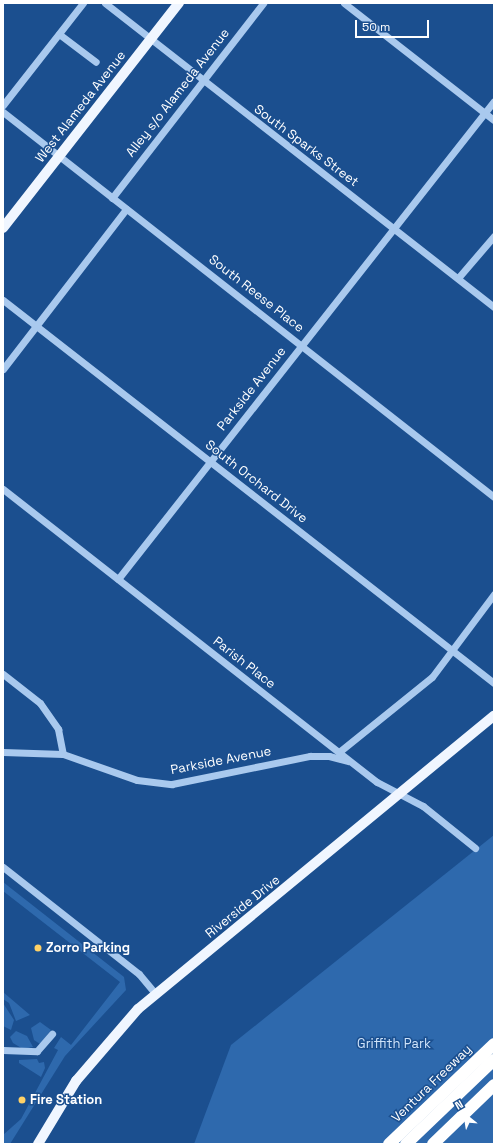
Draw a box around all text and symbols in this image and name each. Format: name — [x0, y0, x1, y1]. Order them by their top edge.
scale bar — [357, 12, 431, 38]
text: 50 m — [362, 19, 390, 35]
street label: Alley s/o Alameda Avenue — [123, 25, 233, 161]
street label: West Alameda Avenue — [32, 48, 130, 166]
street label: South Sparks Street — [251, 102, 361, 190]
street label: South Reese Place — [205, 252, 307, 336]
street label: Parkside Avenue — [214, 344, 290, 434]
street label: South Orchard Drive — [202, 437, 310, 527]
street label: Parish Place — [210, 634, 278, 692]
street label: Parkside Avenue — [169, 744, 273, 778]
street label: Riverside Drive — [203, 872, 283, 942]
place label: Zorro Parking — [46, 940, 130, 956]
marker: Zorro Parking — [33, 943, 43, 953]
park label: Griffith Park — [357, 1036, 431, 1052]
street label: Ventura Freeway — [389, 1042, 475, 1126]
place label: Fire Station — [30, 1092, 102, 1108]
marker: Fire Station — [17, 1095, 27, 1105]
north arrow — [445, 1095, 485, 1135]
text: N — [452, 1097, 466, 1113]

